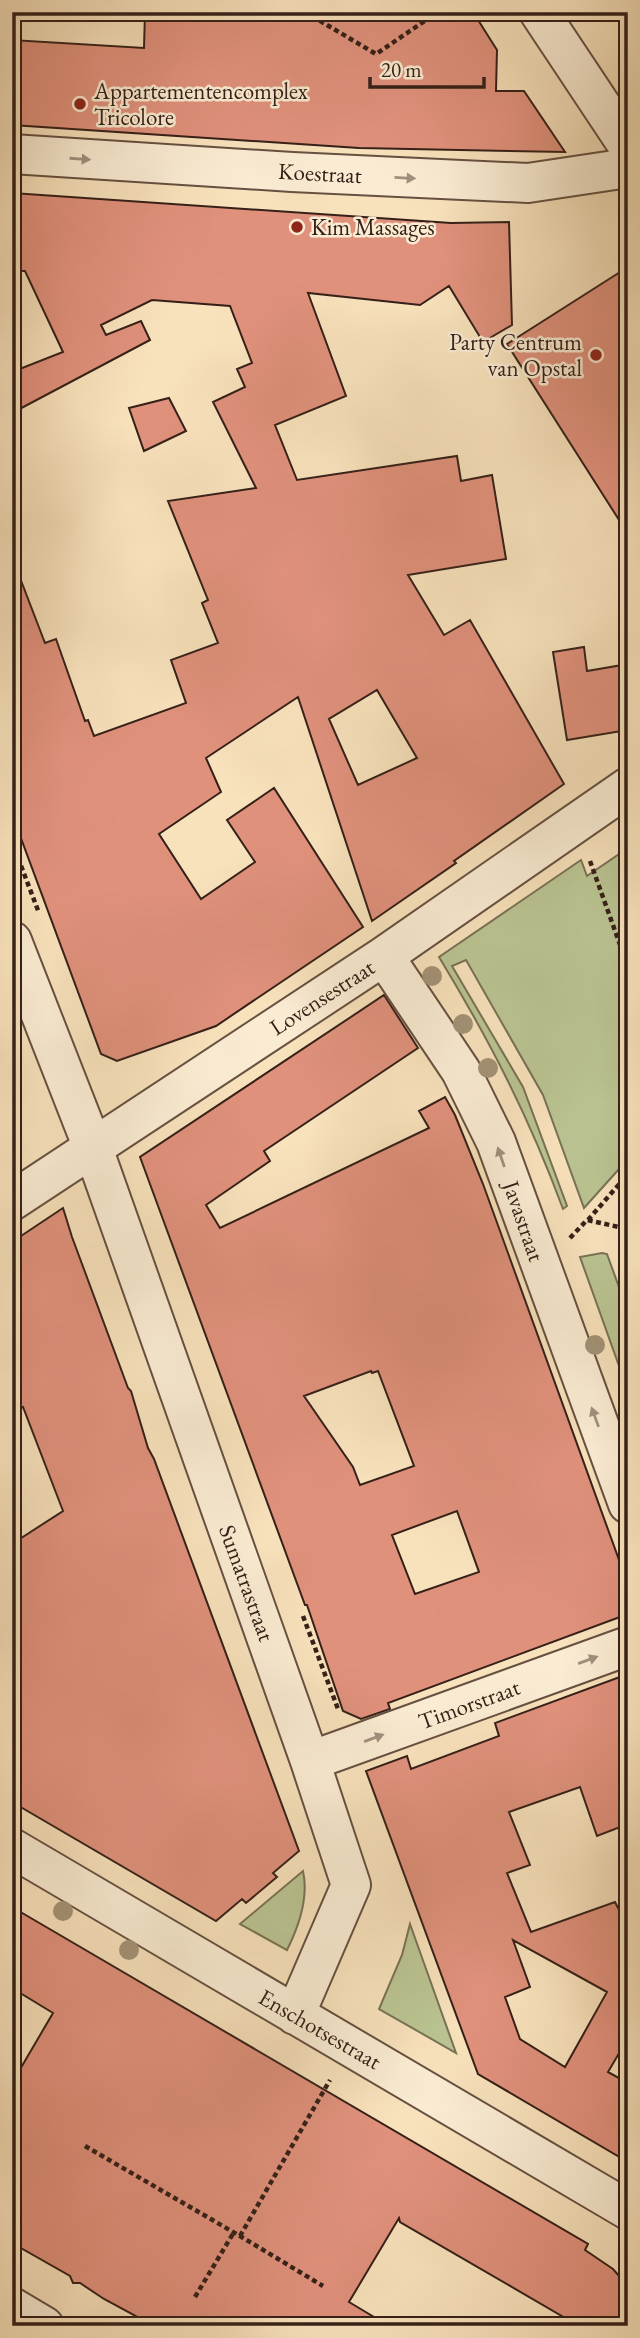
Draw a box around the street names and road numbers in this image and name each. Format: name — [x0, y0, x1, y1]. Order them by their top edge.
street label: Koestraat — [277, 156, 363, 190]
street label: Lovensestraat — [264, 951, 381, 1042]
street label: Javastraat — [496, 1175, 552, 1266]
street label: Sumatrastraat — [212, 1521, 282, 1646]
street label: Timorstraat — [414, 1672, 525, 1736]
street label: Enschotsestraat — [253, 1982, 387, 2077]

